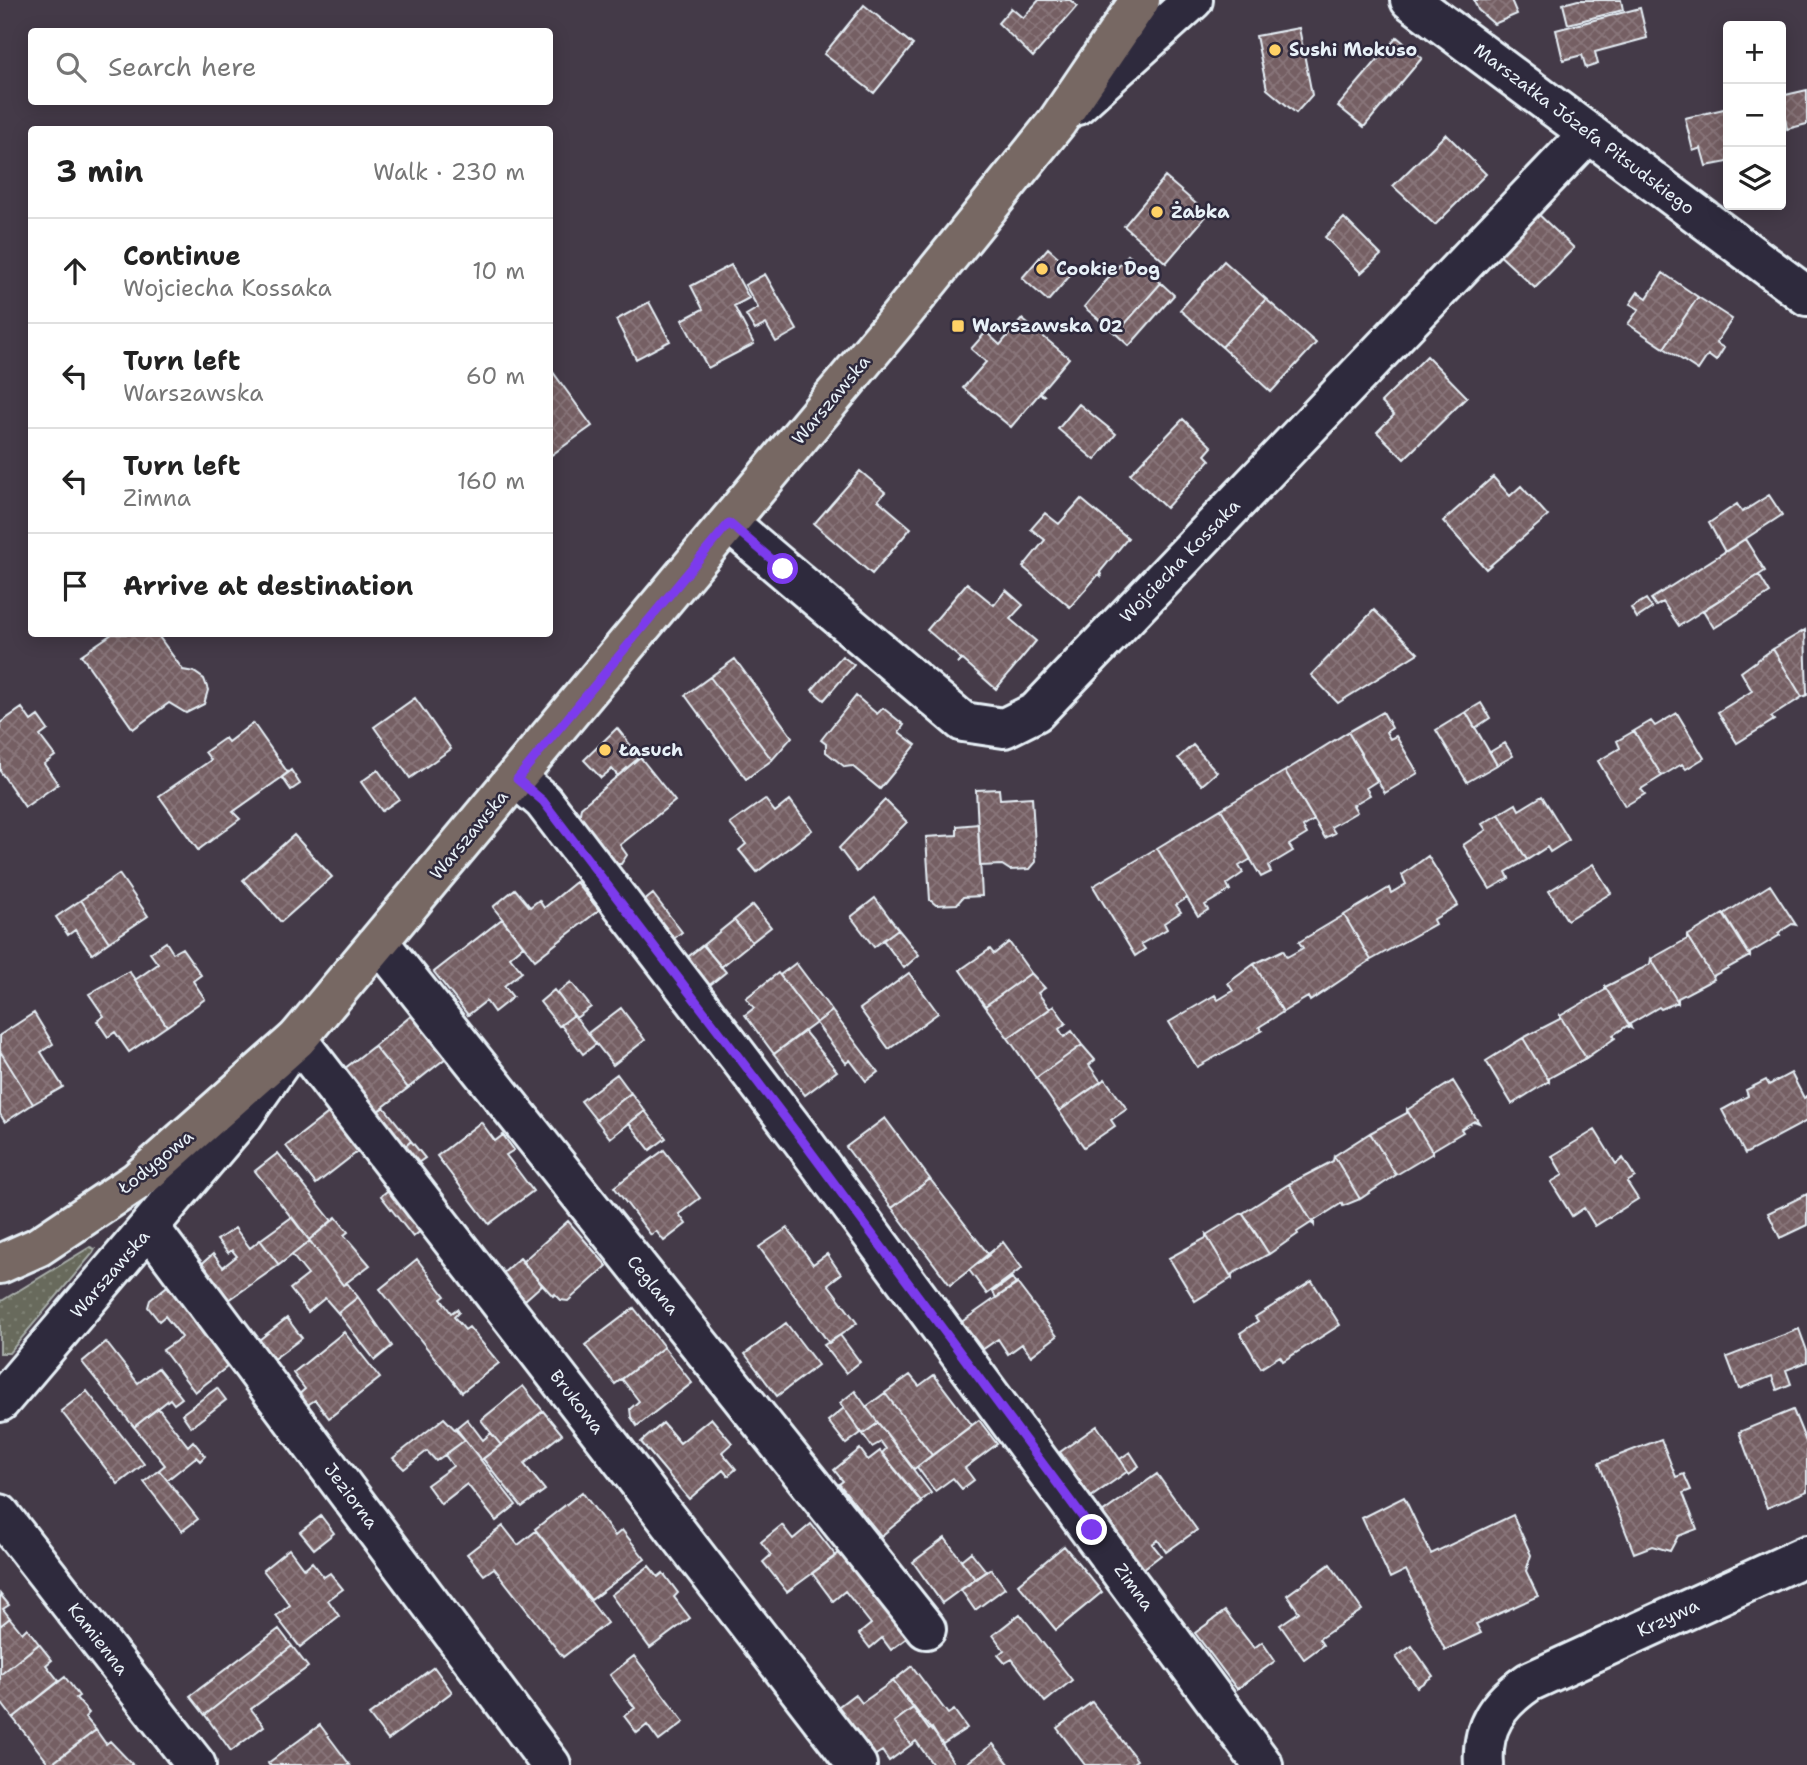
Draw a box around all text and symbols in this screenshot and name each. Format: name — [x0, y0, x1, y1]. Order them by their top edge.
map controls — [1723, 21, 1786, 210]
button: + — [1723, 21, 1786, 84]
search box — [28, 28, 553, 105]
place label: Sushi Mokuso — [1289, 38, 1417, 62]
street label: Marszałka Józefa Piłsudskiego — [1469, 38, 1699, 220]
marker: Sushi Mokuso — [1267, 42, 1283, 58]
icon: search — [52, 48, 90, 86]
text: Search here — [108, 49, 257, 84]
button: − — [1723, 84, 1786, 147]
button: layers — [1723, 147, 1786, 210]
text: 3 min — [56, 151, 143, 192]
text: Walk · 230 m — [373, 157, 525, 187]
place label: Żabka — [1171, 200, 1230, 224]
marker: Żabka — [1149, 204, 1165, 220]
text: Continue — [123, 238, 241, 273]
icon: ahead — [56, 252, 94, 290]
text: 10 m — [472, 256, 525, 286]
place label: Cookie Dog — [1056, 257, 1160, 281]
marker: Cookie Dog — [1034, 261, 1050, 277]
text: Wojciecha Kossaka — [123, 273, 332, 303]
place label: Warszawska 02 — [972, 314, 1124, 338]
marker: Warszawska 02 — [950, 318, 966, 334]
text: Turn left — [123, 343, 240, 378]
street label: Warszawska — [786, 350, 876, 450]
icon: left — [56, 357, 94, 395]
text: 60 m — [466, 361, 525, 391]
text: Warszawska — [123, 378, 263, 408]
text: Turn left — [123, 448, 240, 483]
icon: left — [56, 462, 94, 500]
text: 160 m — [457, 466, 525, 496]
text: Zimna — [123, 483, 191, 513]
street label: Wojciecha Kossaka — [1115, 494, 1245, 628]
route start — [767, 553, 798, 584]
icon: arrive — [56, 567, 94, 605]
text: Arrive at destination — [123, 568, 413, 603]
place label: Łasuch — [618, 738, 683, 762]
marker: Łasuch — [597, 742, 613, 758]
street label: Warszawska — [424, 785, 514, 885]
street label: Łodygowa — [113, 1124, 199, 1200]
street label: Warszawska — [65, 1225, 155, 1323]
street label: Ceglana — [622, 1250, 684, 1320]
street label: Brukowa — [544, 1365, 610, 1439]
street label: Jeziorna — [318, 1458, 384, 1534]
route end — [1076, 1514, 1107, 1545]
street label: Zimna — [1109, 1558, 1159, 1616]
street label: Krzywa — [1633, 1593, 1703, 1643]
street label: Kamienna — [62, 1598, 134, 1680]

